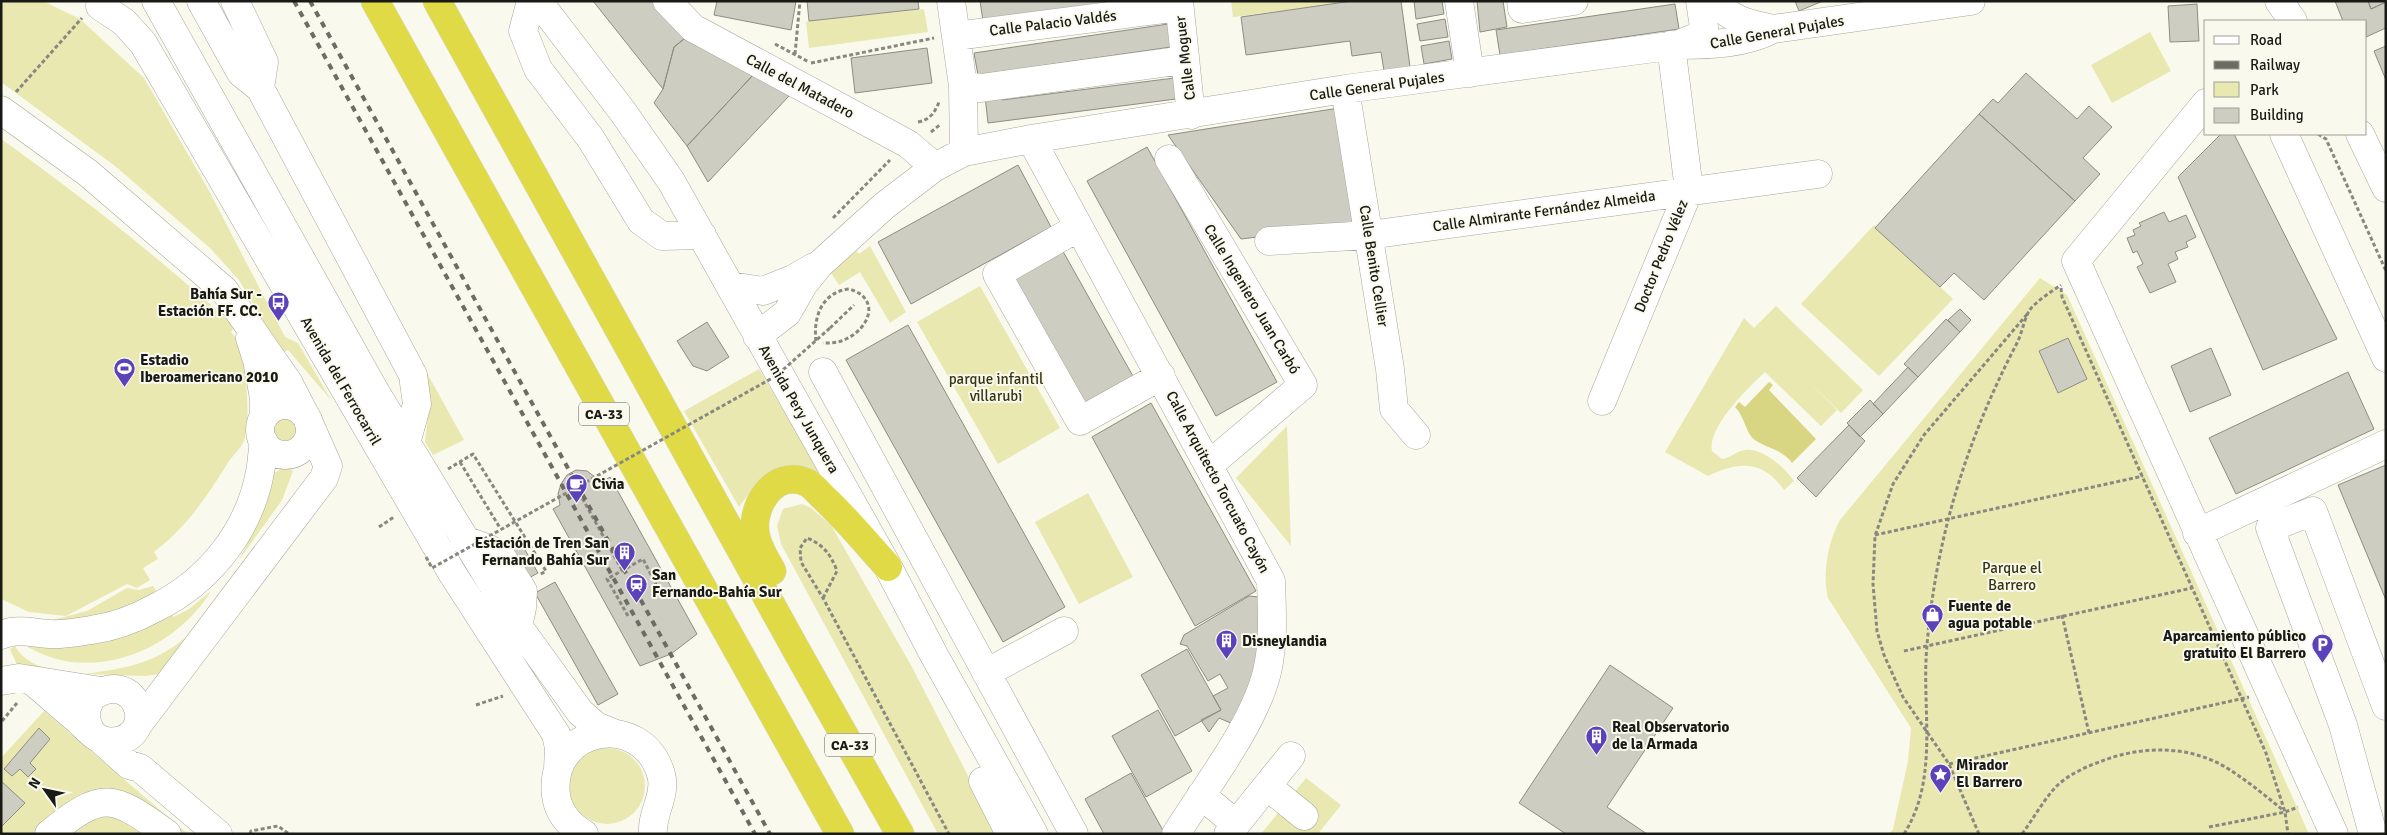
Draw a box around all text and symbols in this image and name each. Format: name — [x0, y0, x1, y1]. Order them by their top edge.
street label: Calle Palacio Valdés — [988, 6, 1118, 40]
street label: Calle General Pujales — [1708, 11, 1846, 53]
street label: Calle Moguer — [1171, 14, 1199, 101]
legend — [2204, 20, 2367, 135]
text: Road — [2250, 31, 2282, 49]
street label: Calle del Matadero — [743, 50, 857, 122]
text: Railway — [2250, 56, 2300, 74]
street label: Calle General Pujales — [1308, 68, 1446, 104]
text: Park — [2250, 81, 2279, 99]
text: Building — [2250, 106, 2304, 124]
street label: Calle Almirante Fernández Almeida — [1431, 186, 1657, 236]
street label: Doctor Pedro Vélez — [1630, 197, 1692, 315]
street label: Calle Benito Cellier — [1355, 204, 1393, 329]
street label: Calle Ingeniero Juan Carbó — [1200, 221, 1304, 377]
place label: Bahía Sur - Estación FF. CC. — [158, 285, 262, 320]
bus stop icon: Bahía Sur - Estación FF. CC. — [266, 291, 290, 322]
street label: Avenida del Ferrocarril — [297, 314, 385, 448]
street label: Avenida Pery Junquera — [755, 341, 843, 477]
place label: Estadio Iberoamericano 2010 — [140, 351, 278, 386]
sports icon: Estadio Iberoamericano 2010 — [112, 357, 136, 388]
park label: parque infantil villarubi — [949, 370, 1043, 405]
street label: Calle Arquitecto Torcuato Cayón — [1162, 388, 1274, 576]
road number: CA-33 — [579, 402, 629, 426]
cafe icon: Civia — [564, 472, 588, 503]
place label: Civia — [592, 475, 625, 493]
place label: Estación de Tren San Fernando Bahía Sur — [475, 534, 609, 569]
building icon: Estación de Tren San Fernando Bahía Sur — [613, 540, 637, 571]
park label: Parque el Barrero — [1982, 559, 2042, 594]
place label: San Fernando-Bahía Sur — [652, 566, 782, 601]
station icon: San Fernando-Bahía Sur — [624, 572, 648, 603]
place label: Fuente de agua potable — [1948, 597, 2032, 632]
shop icon: Fuente de agua potable — [1920, 603, 1944, 634]
place label: Aparcamiento público gratuito El Barrero — [2163, 627, 2306, 662]
building icon: Disneylandia — [1214, 629, 1238, 660]
place label: Disneylandia — [1242, 632, 1327, 650]
parking icon: Aparcamiento público gratuito El Barrero — [2310, 633, 2334, 664]
place label: Real Observatorio de la Armada — [1612, 718, 1730, 753]
building icon: Real Observatorio de la Armada — [1584, 724, 1608, 755]
road number: CA-33 — [825, 734, 875, 756]
place label: Mirador El Barrero — [1956, 756, 2022, 791]
place icon: Mirador El Barrero — [1928, 762, 1952, 793]
north arrow — [20, 765, 70, 815]
text: N — [25, 774, 44, 792]

